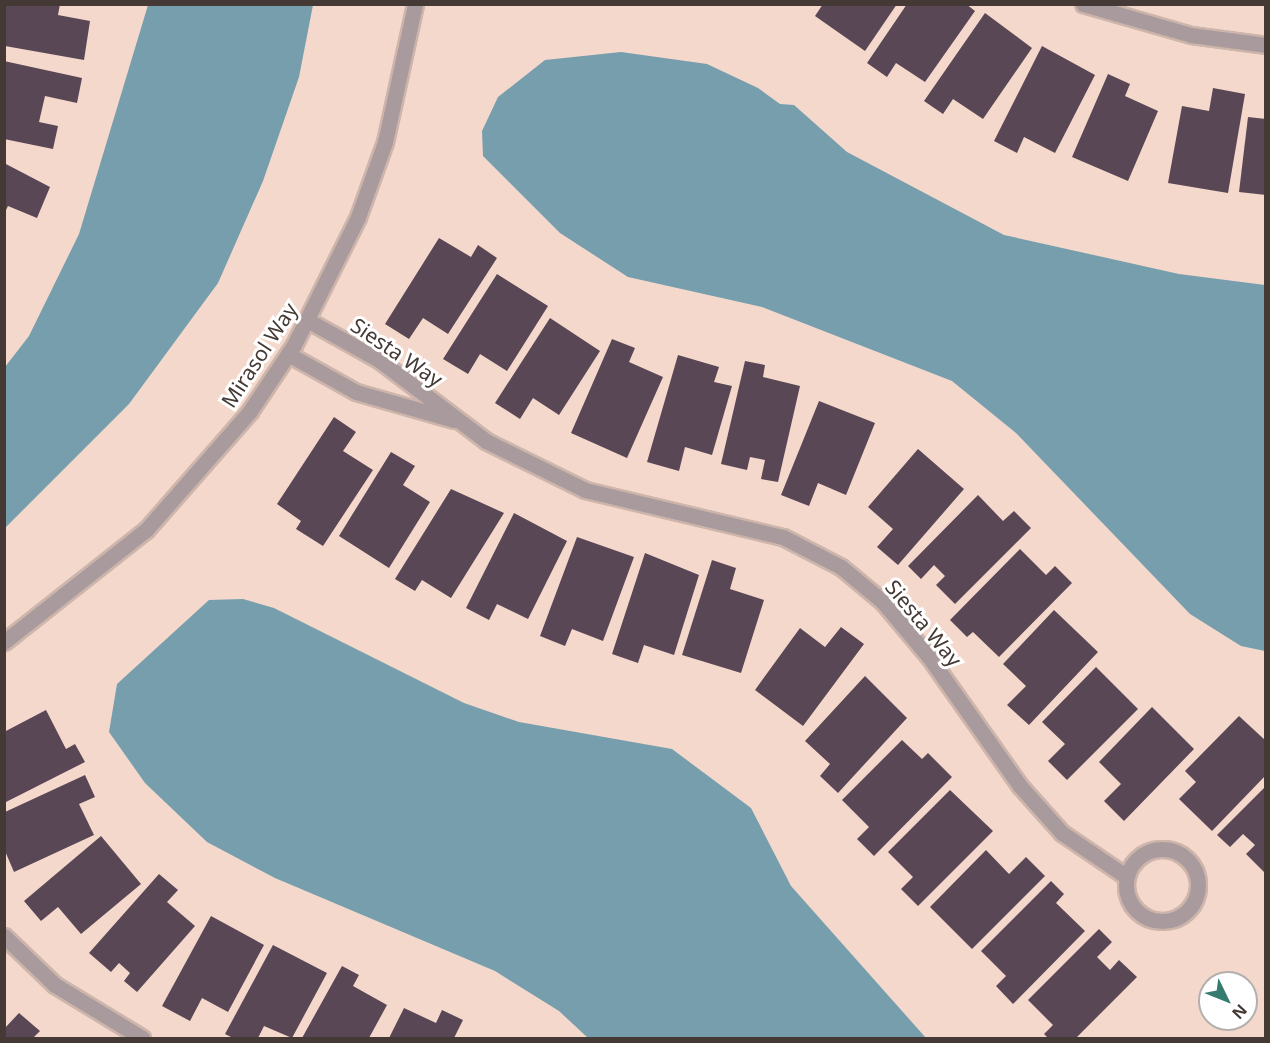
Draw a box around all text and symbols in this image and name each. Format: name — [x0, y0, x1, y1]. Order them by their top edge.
street label: Mirasol Way — [216, 298, 302, 412]
street label: Siesta Way — [346, 312, 448, 392]
street label: Siesta Way — [881, 575, 967, 671]
north arrow — [1198, 971, 1258, 1031]
text: N — [1227, 1000, 1252, 1024]

